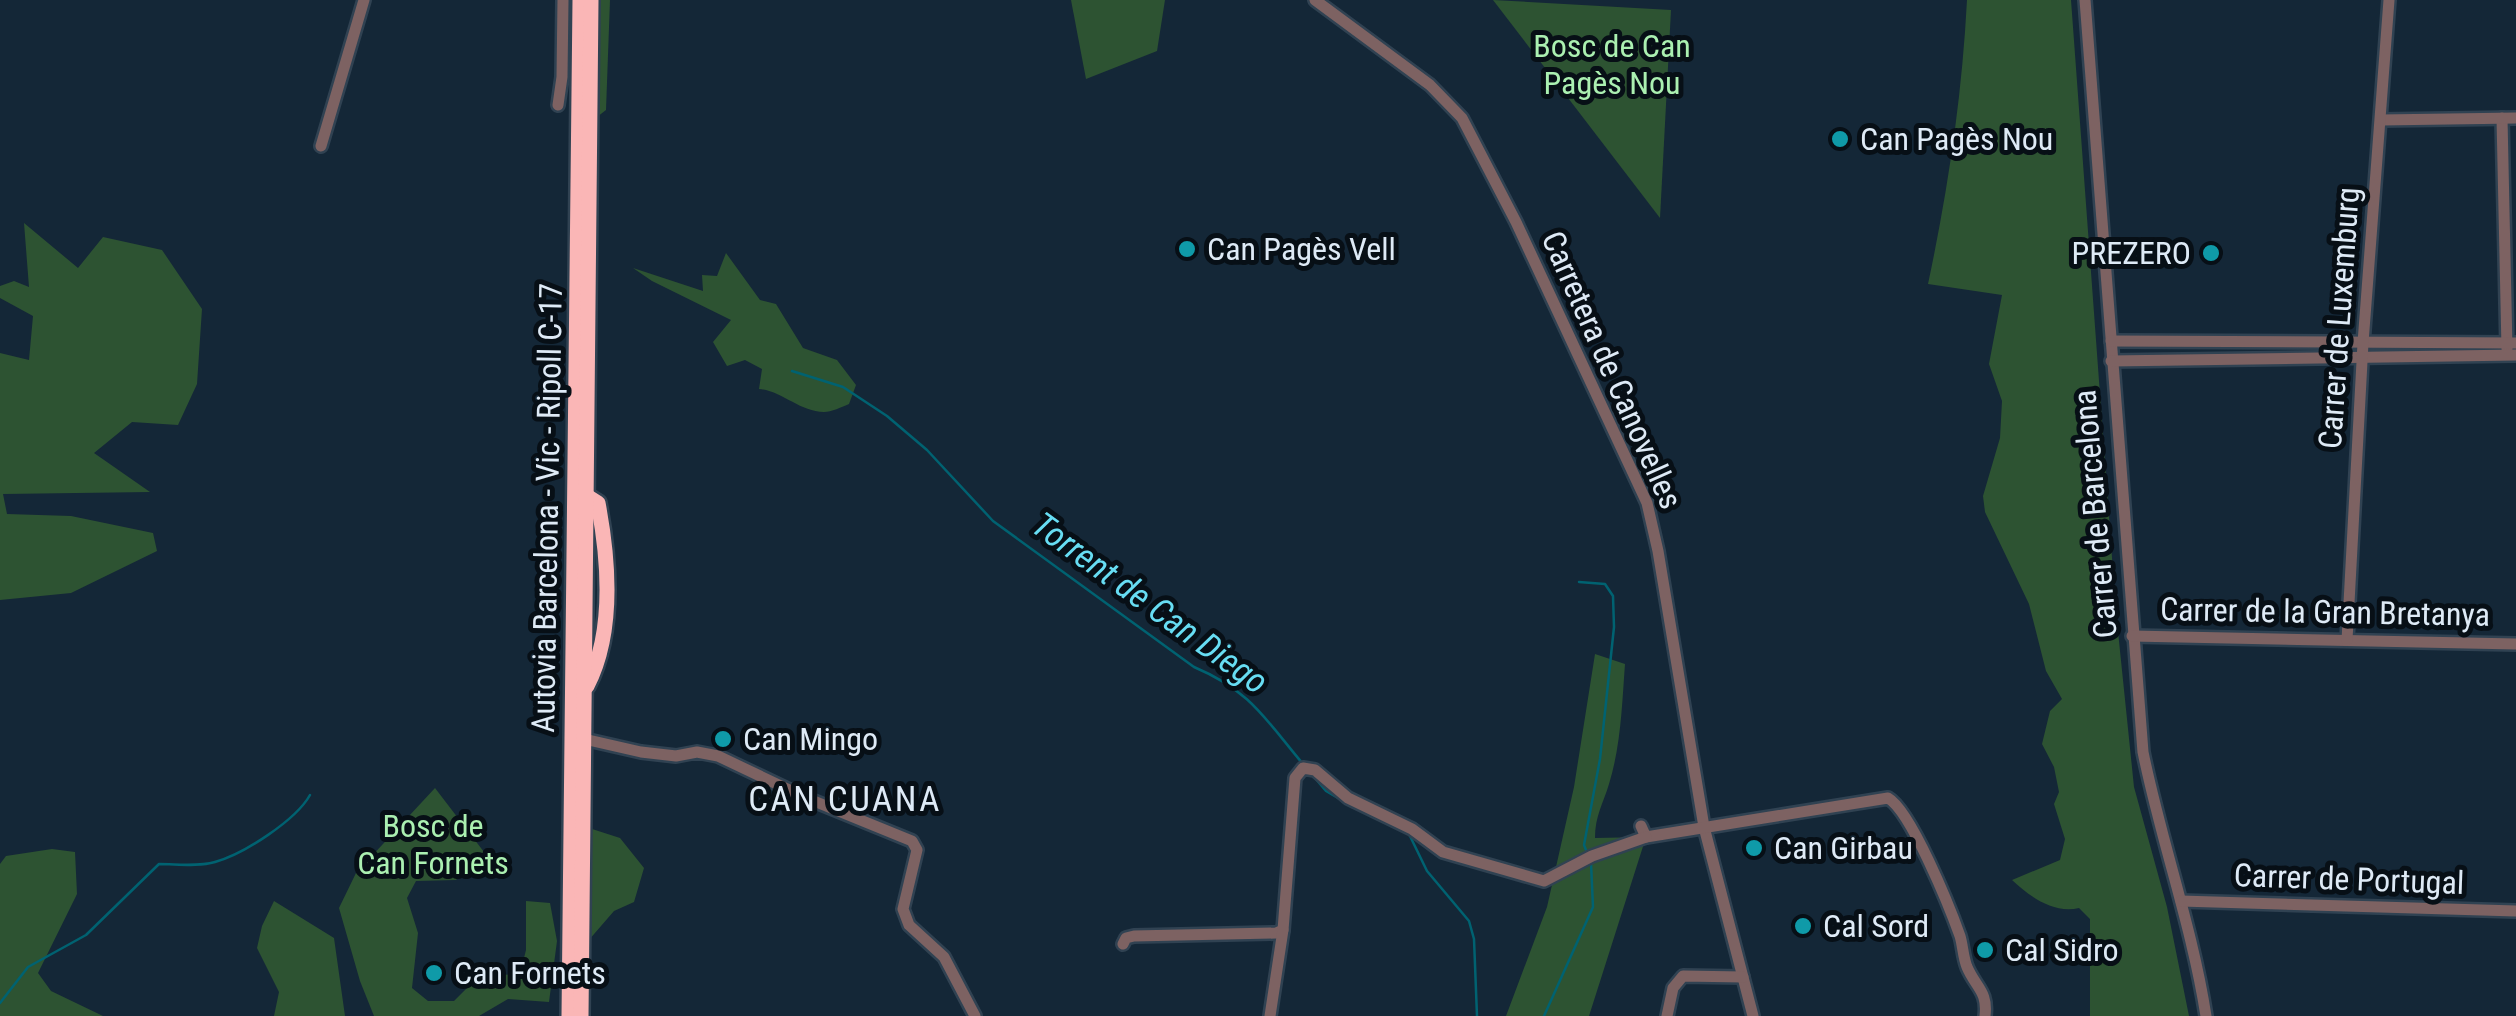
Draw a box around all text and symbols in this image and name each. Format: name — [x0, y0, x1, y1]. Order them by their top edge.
park label: Bosc de Can Pagès Nou — [1533, 27, 1691, 102]
place label: Can Pagès Nou — [1860, 120, 2053, 158]
marker: Can Pagès Nou — [1829, 128, 1851, 150]
street label: Carrer de Luxemburg — [2311, 186, 2367, 450]
street label: Carretera de Canovelles — [1534, 225, 1690, 515]
place label: Can Pagès Vell — [1207, 230, 1396, 268]
place label: PREZERO — [2072, 234, 2191, 272]
marker: Can Pagès Vell — [1176, 238, 1198, 260]
marker: PREZERO — [2200, 242, 2222, 264]
street label: Autovia Barcelona - Vic - Ripoll C-17 — [524, 283, 570, 733]
street label: Carrer de Barcelona — [2065, 388, 2125, 640]
water label: Torrent de Can Diego — [1024, 504, 1276, 703]
street label: Carrer de la Gran Bretanya — [2160, 590, 2490, 634]
place label: Can Mingo — [743, 720, 878, 758]
marker: Can Mingo — [712, 728, 734, 750]
district label: CAN CUANA — [748, 779, 942, 820]
park label: Bosc de Can Fornets — [357, 807, 509, 882]
place label: Can Girbau — [1774, 829, 1913, 867]
marker: Can Girbau — [1743, 837, 1765, 859]
street label: Carrer de Portugal — [2233, 856, 2465, 902]
place label: Cal Sord — [1823, 907, 1929, 945]
marker: Cal Sord — [1792, 915, 1814, 937]
place label: Cal Sidro — [2005, 931, 2118, 969]
marker: Cal Sidro — [1974, 939, 1996, 961]
place label: Can Fornets — [454, 954, 606, 992]
marker: Can Fornets — [423, 962, 445, 984]

